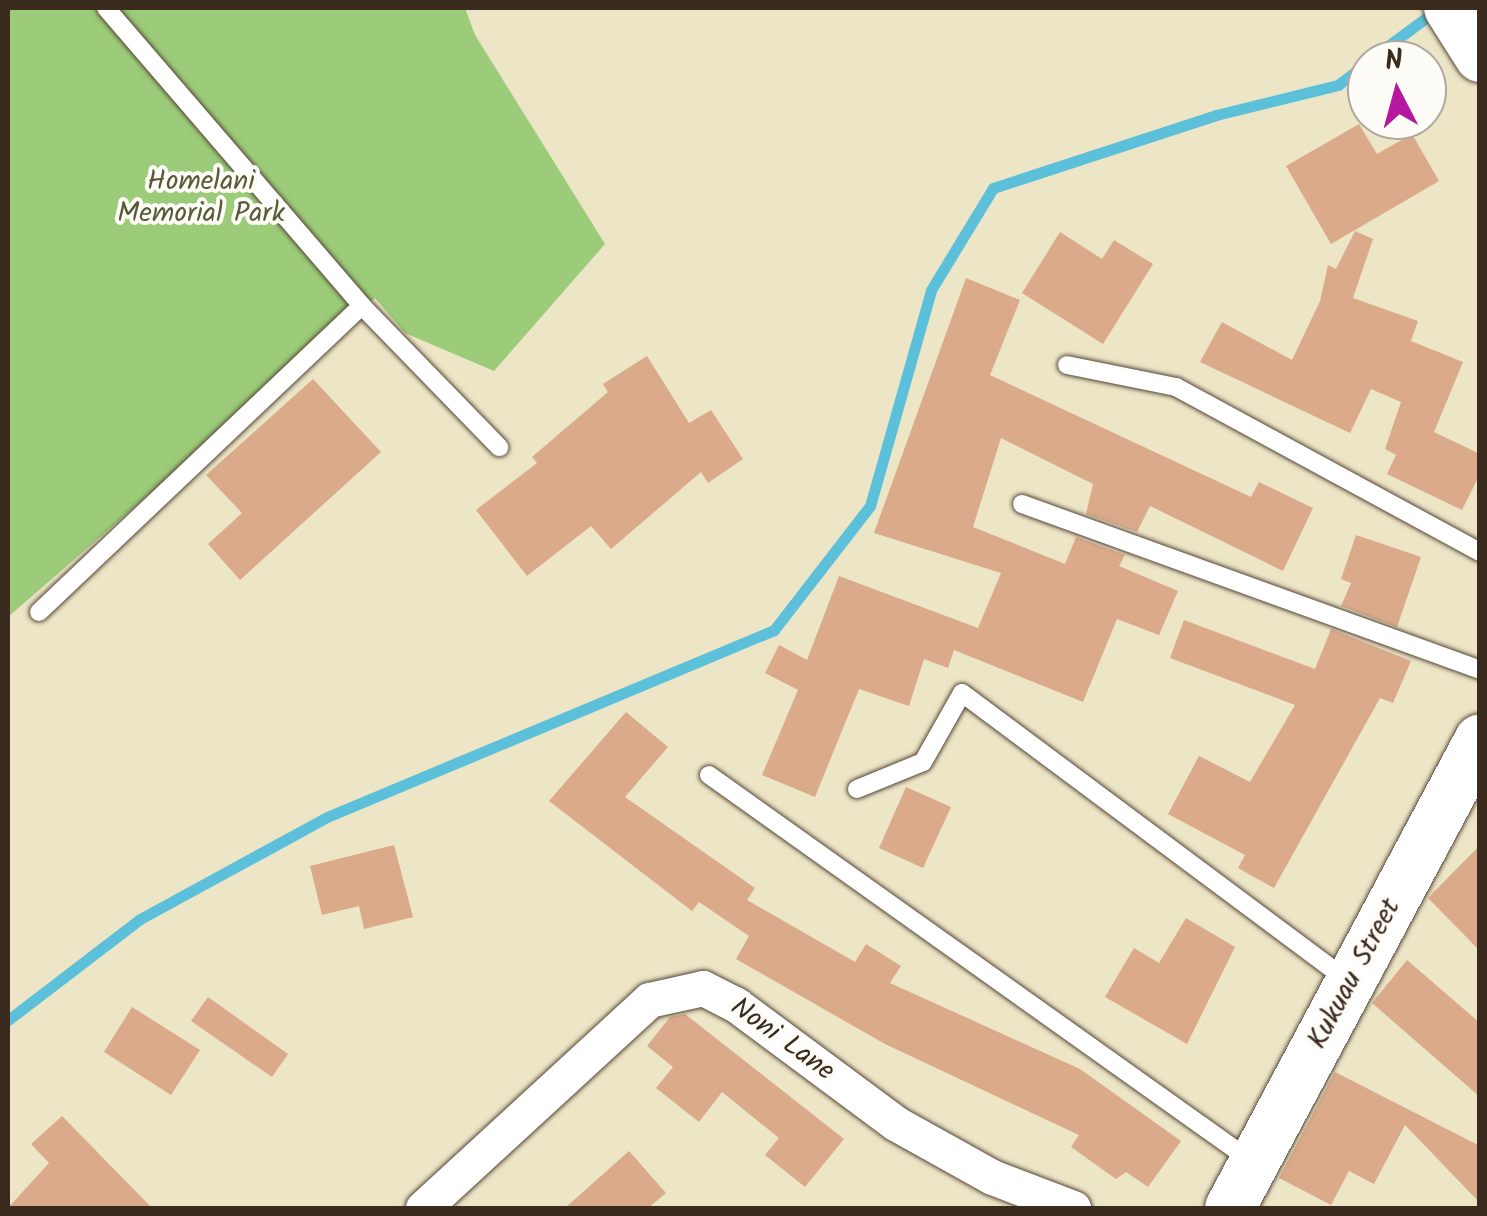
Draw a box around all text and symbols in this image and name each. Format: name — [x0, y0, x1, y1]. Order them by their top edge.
text: N — [1383, 38, 1405, 85]
north arrow — [1347, 40, 1447, 140]
park label: Homelani Memorial Park — [117, 165, 285, 231]
street label: Kukuau Street — [1301, 893, 1409, 1055]
street label: Noni Lane — [723, 991, 841, 1089]

